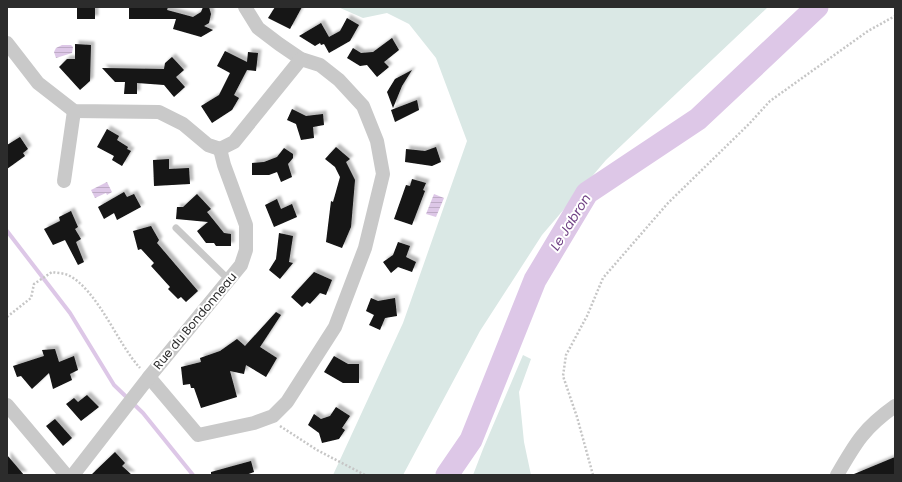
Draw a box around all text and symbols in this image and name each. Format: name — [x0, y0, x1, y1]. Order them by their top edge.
water label: Le Jabron — [546, 190, 595, 254]
street label: Rue du Bondonneau — [149, 269, 240, 373]

